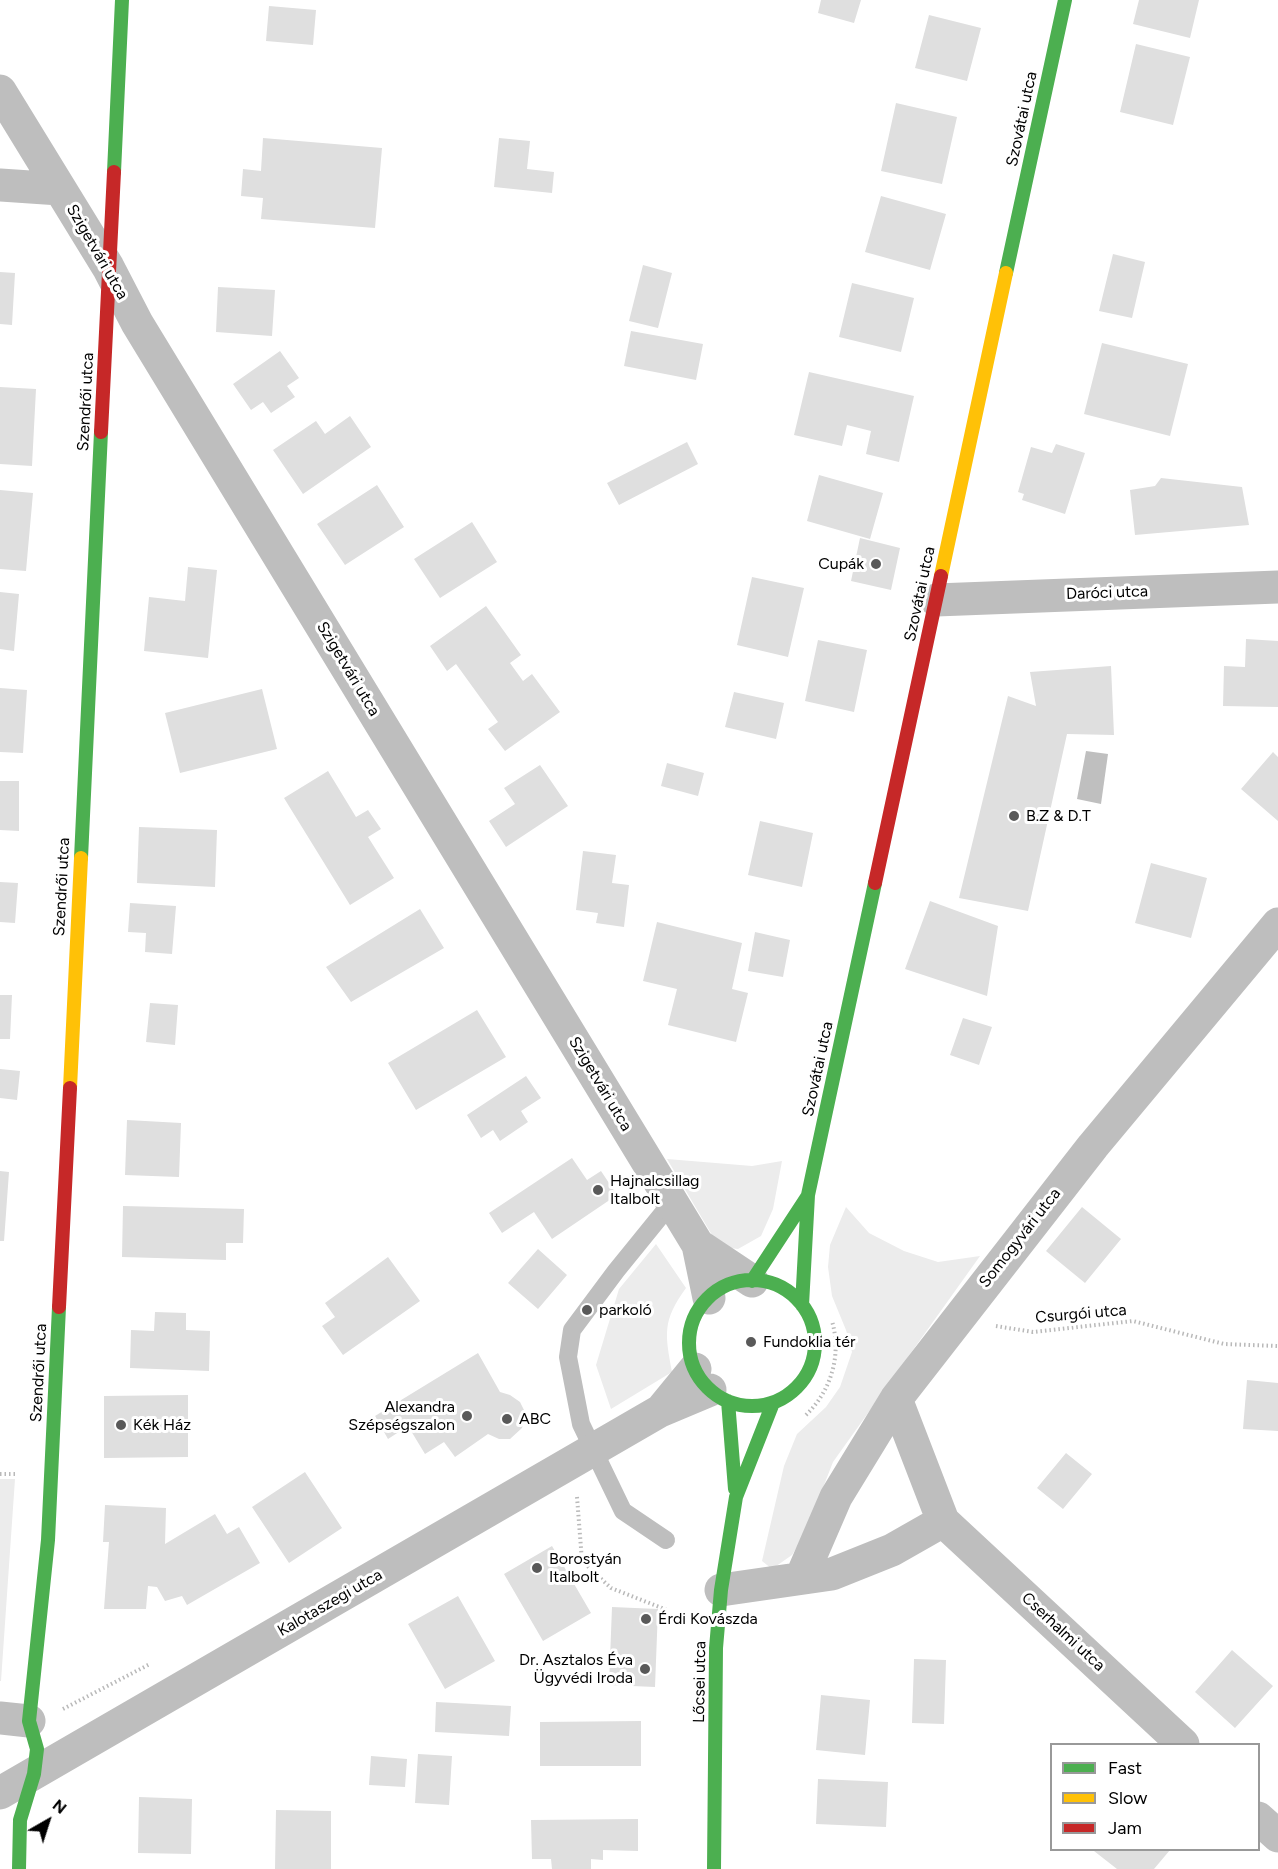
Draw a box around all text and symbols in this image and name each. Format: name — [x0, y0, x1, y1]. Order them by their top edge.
street label: Szovátai utca — [1003, 70, 1041, 168]
street label: Szigetvári utca — [62, 201, 132, 303]
street label: Szendrői utca — [74, 352, 98, 452]
street label: Szovátai utca — [901, 545, 939, 643]
place label: Cupák — [818, 554, 864, 574]
marker: Cupák — [869, 557, 883, 571]
street label: Daróci utca — [1066, 582, 1148, 604]
street label: Szigetvári utca — [312, 618, 384, 720]
place label: B.Z & D.T — [1026, 806, 1091, 826]
marker: B.Z & D.T — [1007, 809, 1021, 823]
street label: Szendrői utca — [50, 837, 74, 937]
street label: Szovátai utca — [799, 1020, 837, 1118]
street label: Szigetvári utca — [564, 1033, 636, 1135]
place label: Hajnalcsillag Italbolt — [610, 1171, 700, 1209]
marker: Hajnalcsillag Italbolt — [591, 1183, 605, 1197]
street label: Somogyvári utca — [975, 1184, 1065, 1292]
place label: parkoló — [599, 1300, 652, 1320]
street label: Csurgói utca — [1035, 1300, 1127, 1328]
marker: parkoló — [580, 1303, 594, 1317]
street label: Szendrői utca — [27, 1323, 51, 1423]
place label: Fundoklia tér — [763, 1332, 855, 1352]
marker: Fundoklia tér — [744, 1335, 758, 1349]
place label: Alexandra Szépségszalon — [348, 1397, 455, 1435]
marker: Alexandra Szépségszalon — [460, 1409, 474, 1423]
place label: ABC — [519, 1409, 551, 1429]
marker: ABC — [500, 1412, 514, 1426]
place label: Kék Ház — [133, 1415, 191, 1435]
marker: Kék Ház — [114, 1418, 128, 1432]
place label: Borostyán Italbolt — [549, 1549, 622, 1587]
marker: Borostyán Italbolt — [530, 1561, 544, 1575]
street label: Kalotaszegi utca — [274, 1565, 386, 1641]
street label: Cserhalmi utca — [1017, 1589, 1109, 1675]
place label: Érdi Kovászda — [658, 1609, 758, 1629]
marker: Érdi Kovászda — [639, 1612, 653, 1626]
street label: Lőcsei utca — [690, 1641, 710, 1723]
place label: Dr. Asztalos Éva Ügyvédi Iroda — [519, 1650, 633, 1688]
marker: Dr. Asztalos Éva Ügyvédi Iroda — [638, 1662, 652, 1676]
legend — [1050, 1743, 1260, 1851]
text: Fast — [1108, 1757, 1142, 1779]
text: Slow — [1108, 1787, 1147, 1809]
north arrow — [18, 1791, 78, 1851]
text: N — [49, 1795, 70, 1818]
text: Jam — [1108, 1817, 1142, 1839]

